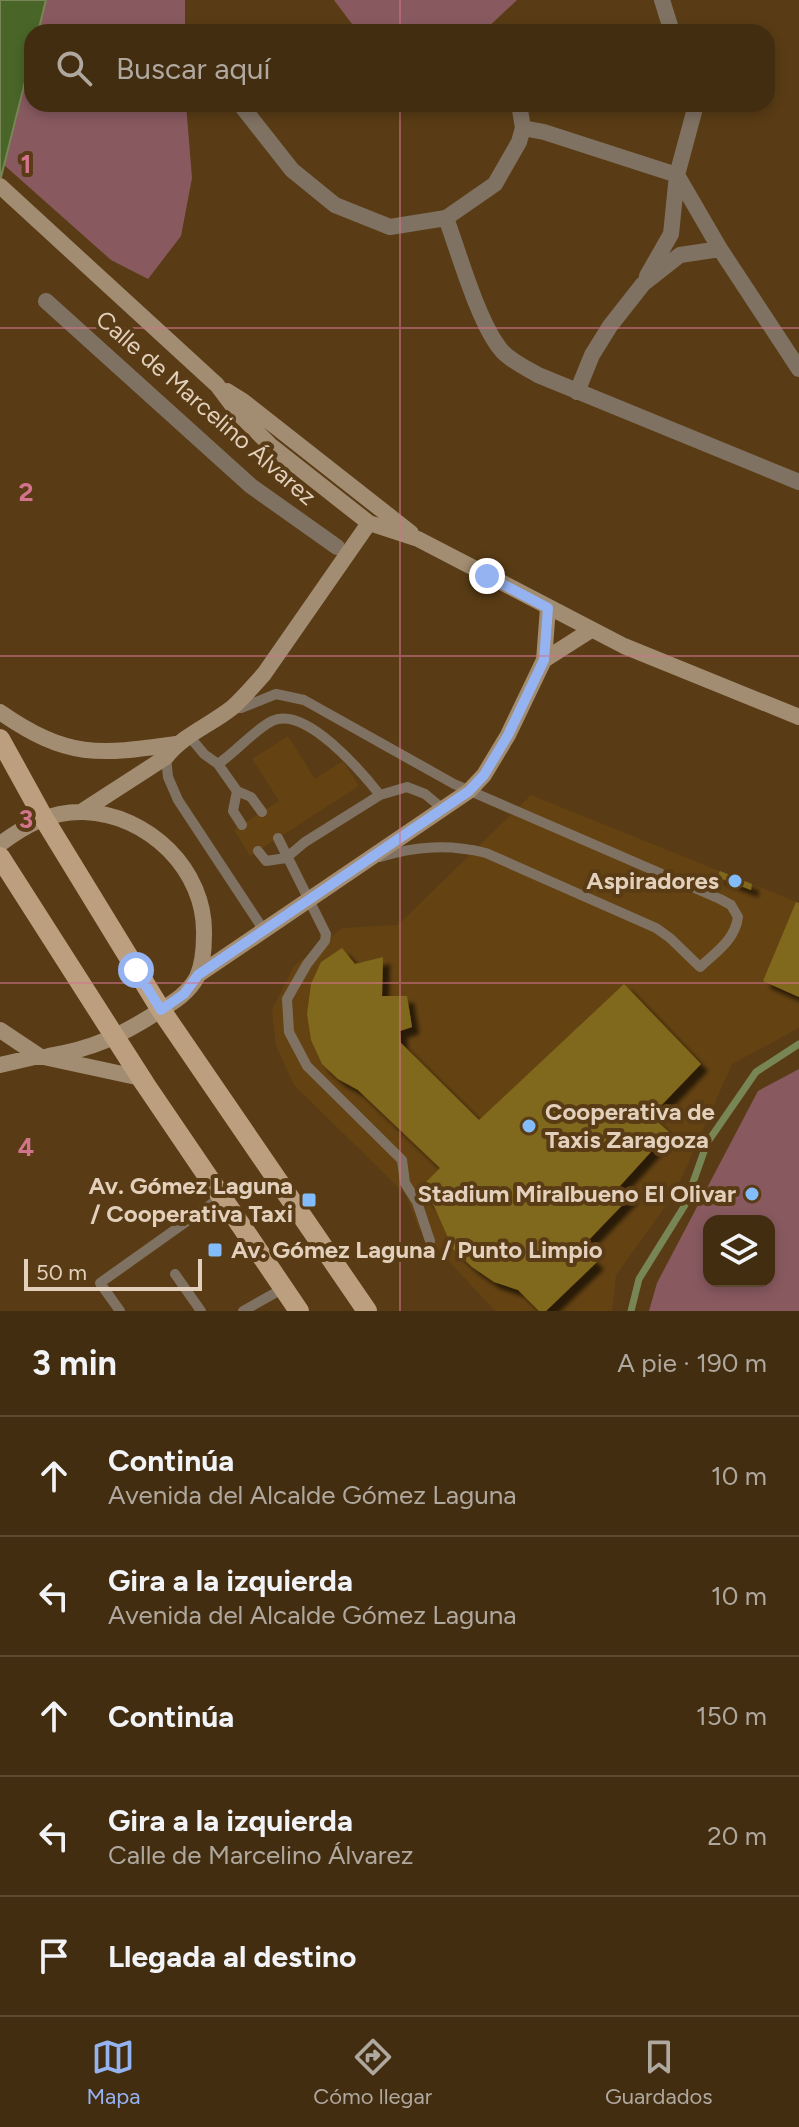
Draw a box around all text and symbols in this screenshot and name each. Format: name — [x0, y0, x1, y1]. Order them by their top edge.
search box — [24, 24, 775, 112]
icon: search — [52, 46, 96, 90]
text: Buscar aquí — [116, 50, 270, 87]
text: 1 — [21, 148, 31, 180]
street label: Calle de Marcelino Álvarez — [90, 304, 322, 511]
text: 2 — [18, 476, 34, 508]
route end — [469, 558, 505, 594]
text: 3 — [19, 803, 33, 835]
place label: Aspiradores — [586, 866, 719, 895]
marker: Aspiradores — [726, 872, 744, 890]
route start — [118, 952, 154, 988]
place label: Cooperativa de Taxis Zaragoza — [545, 1097, 715, 1154]
marker: Cooperativa de Taxis Zaragoza — [520, 1117, 538, 1135]
text: 4 — [18, 1131, 34, 1163]
place label: Av. Gómez Laguna / Cooperativa Taxi — [89, 1171, 293, 1228]
place label: Stadium Miralbueno El Olivar — [418, 1179, 736, 1208]
marker: Stadium Miralbueno El Olivar — [743, 1185, 761, 1203]
marker: Av. Gómez Laguna / Cooperativa Taxi — [300, 1191, 318, 1209]
map controls — [703, 1215, 775, 1287]
button: layers — [703, 1215, 775, 1287]
place label: Av. Gómez Laguna / Punto Limpio — [231, 1235, 603, 1264]
marker: Av. Gómez Laguna / Punto Limpio — [206, 1241, 224, 1259]
scale bar — [24, 1255, 202, 1291]
text: 50 m — [36, 1259, 87, 1286]
text: 3 min — [32, 1343, 117, 1384]
text: A pie · 190 m — [617, 1347, 767, 1379]
text: Continúa — [108, 1442, 234, 1479]
icon: ahead — [32, 1454, 76, 1498]
text: 10 m — [711, 1460, 767, 1492]
text: Avenida del Alcalde Gómez Laguna — [108, 1479, 517, 1511]
text: Gira a la izquierda — [108, 1562, 353, 1599]
icon: left — [32, 1574, 76, 1618]
text: 10 m — [711, 1580, 767, 1612]
text: Avenida del Alcalde Gómez Laguna — [108, 1599, 517, 1631]
icon: ahead — [32, 1694, 76, 1738]
text: Continúa — [108, 1698, 234, 1735]
text: 150 m — [696, 1700, 767, 1732]
text: Gira a la izquierda — [108, 1802, 353, 1839]
icon: left — [32, 1814, 76, 1858]
text: 20 m — [707, 1820, 767, 1852]
text: Calle de Marcelino Álvarez — [108, 1839, 414, 1871]
icon: arrive — [32, 1934, 76, 1978]
text: Llegada al destino — [108, 1938, 356, 1975]
tab: Mapa — [86, 2035, 140, 2110]
tab: Cómo llegar — [313, 2035, 432, 2110]
tab: Guardados — [605, 2035, 713, 2110]

